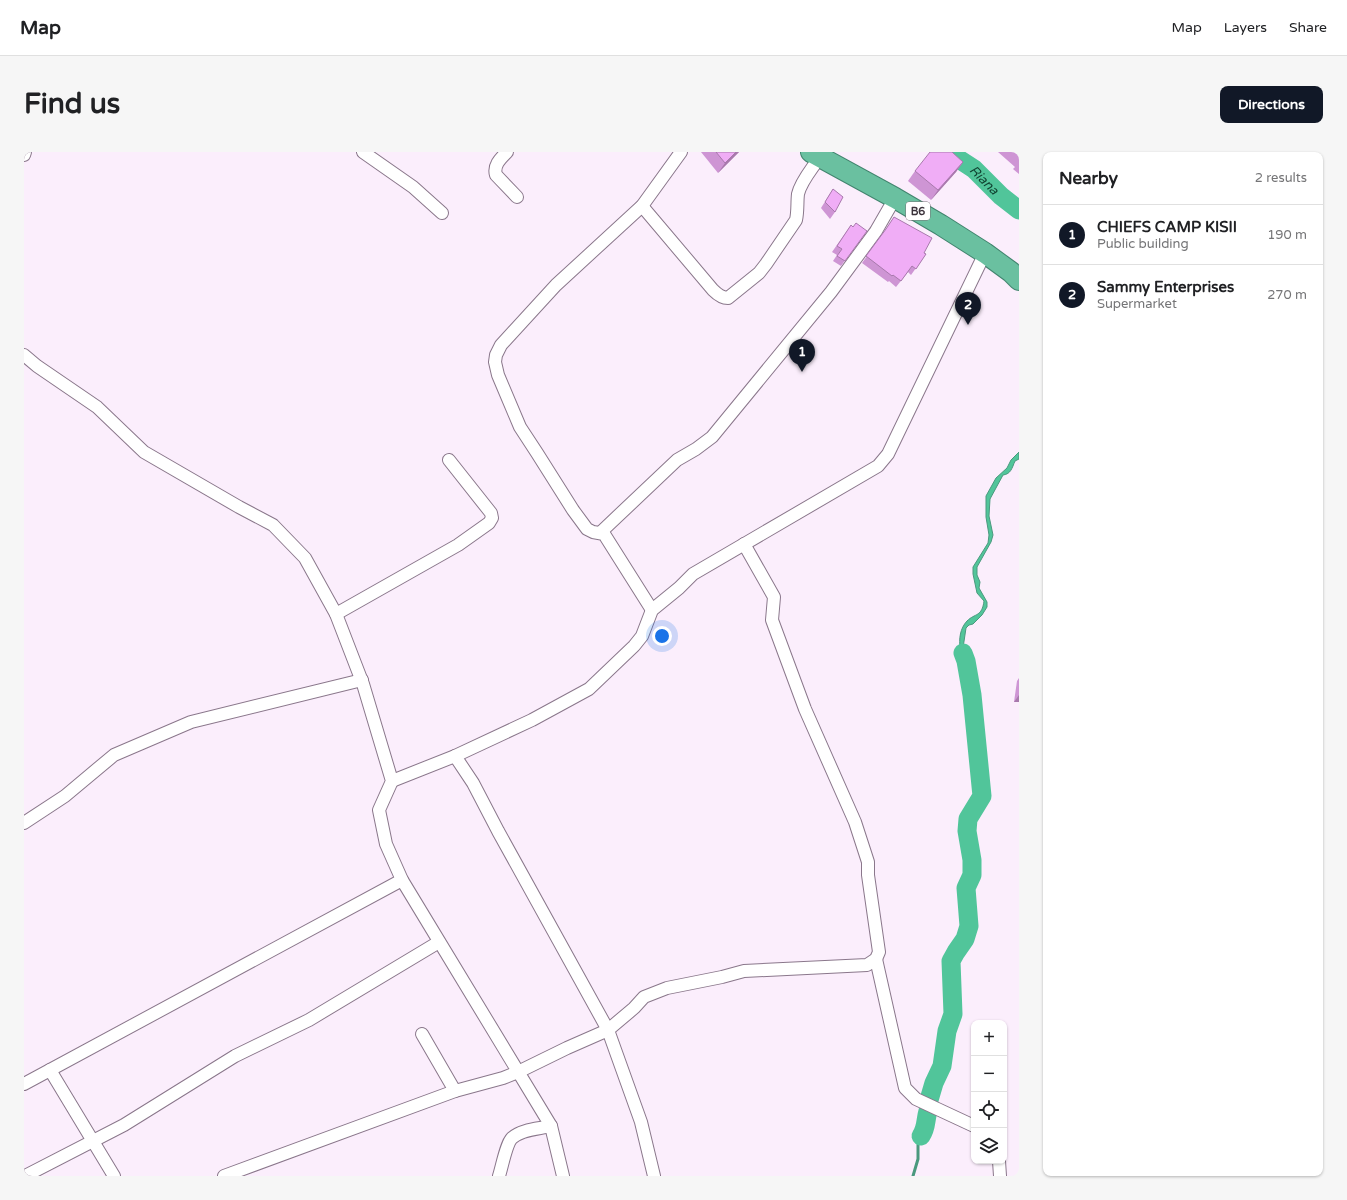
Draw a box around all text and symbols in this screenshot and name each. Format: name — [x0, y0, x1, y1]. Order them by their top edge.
text: Map — [20, 17, 61, 39]
text: Map — [1172, 19, 1202, 36]
text: Layers — [1224, 19, 1267, 36]
text: Share — [1289, 19, 1327, 36]
button: Directions — [1220, 86, 1323, 123]
text: Find us — [24, 87, 120, 121]
water label: Riana — [966, 162, 1002, 199]
text: Nearby — [1059, 168, 1118, 189]
text: 2 results — [1255, 170, 1307, 186]
road number: B6 — [906, 202, 930, 220]
text: CHIEFS CAMP KISII — [1097, 218, 1237, 236]
text: 1 — [1068, 227, 1076, 243]
text: 190 m — [1267, 227, 1307, 243]
text: Public building — [1097, 236, 1189, 252]
text: Sammy Enterprises — [1097, 278, 1234, 296]
text: 2 — [1068, 287, 1076, 303]
text: 270 m — [1267, 287, 1307, 303]
pin: 2 — [955, 292, 981, 325]
text: Supermarket — [1097, 296, 1177, 312]
pin: 1 — [789, 339, 815, 372]
your location — [652, 626, 672, 646]
map controls — [971, 1020, 1007, 1164]
button: + — [971, 1020, 1007, 1056]
button: − — [971, 1056, 1007, 1092]
button: locate — [971, 1092, 1007, 1128]
button: layers — [971, 1128, 1007, 1164]

